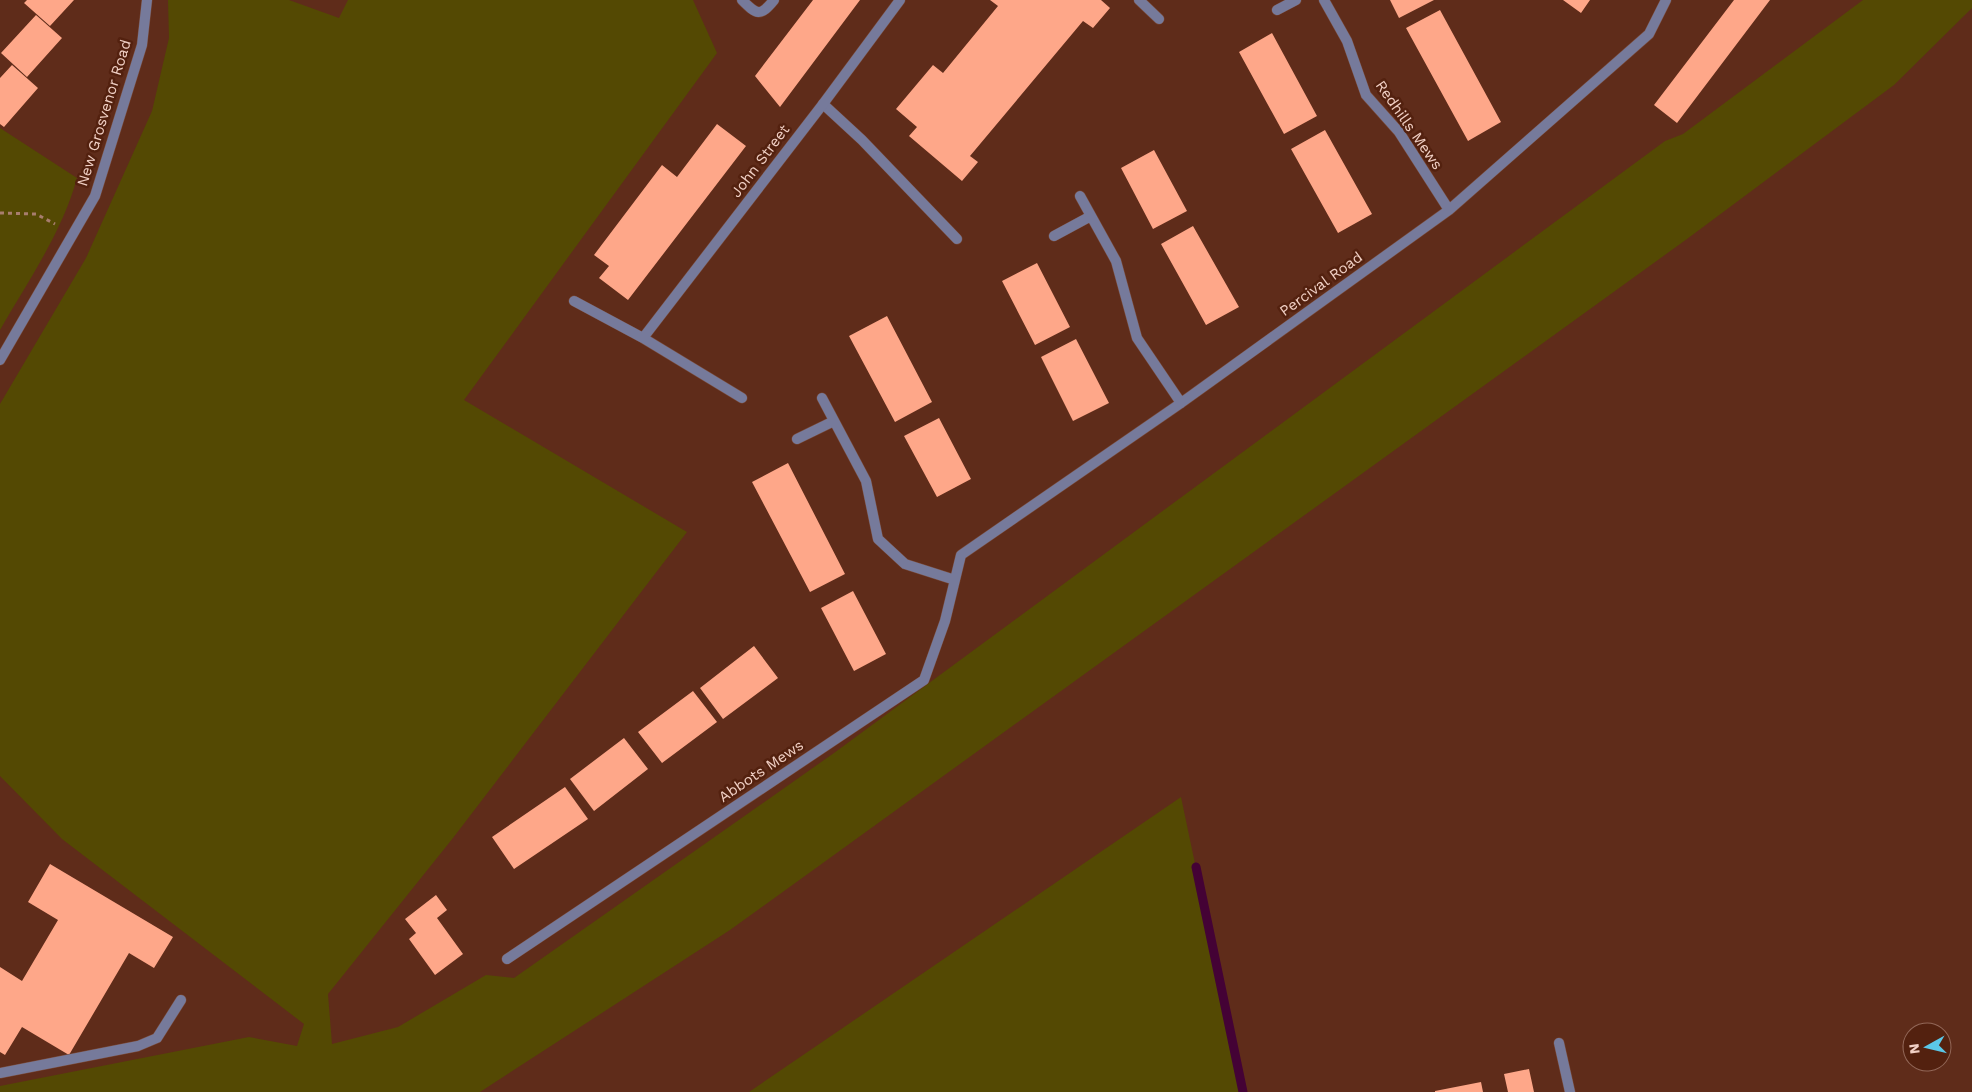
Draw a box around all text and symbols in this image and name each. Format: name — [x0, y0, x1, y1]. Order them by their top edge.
street label: New Grosvenor Road — [73, 38, 135, 188]
street label: Redhills Mews — [1372, 77, 1446, 173]
street label: John Street — [727, 121, 794, 201]
street label: Percival Road — [1276, 248, 1366, 320]
street label: Abbots Mews — [715, 736, 807, 806]
north arrow — [1902, 1022, 1952, 1072]
text: N — [1905, 1043, 1923, 1055]

